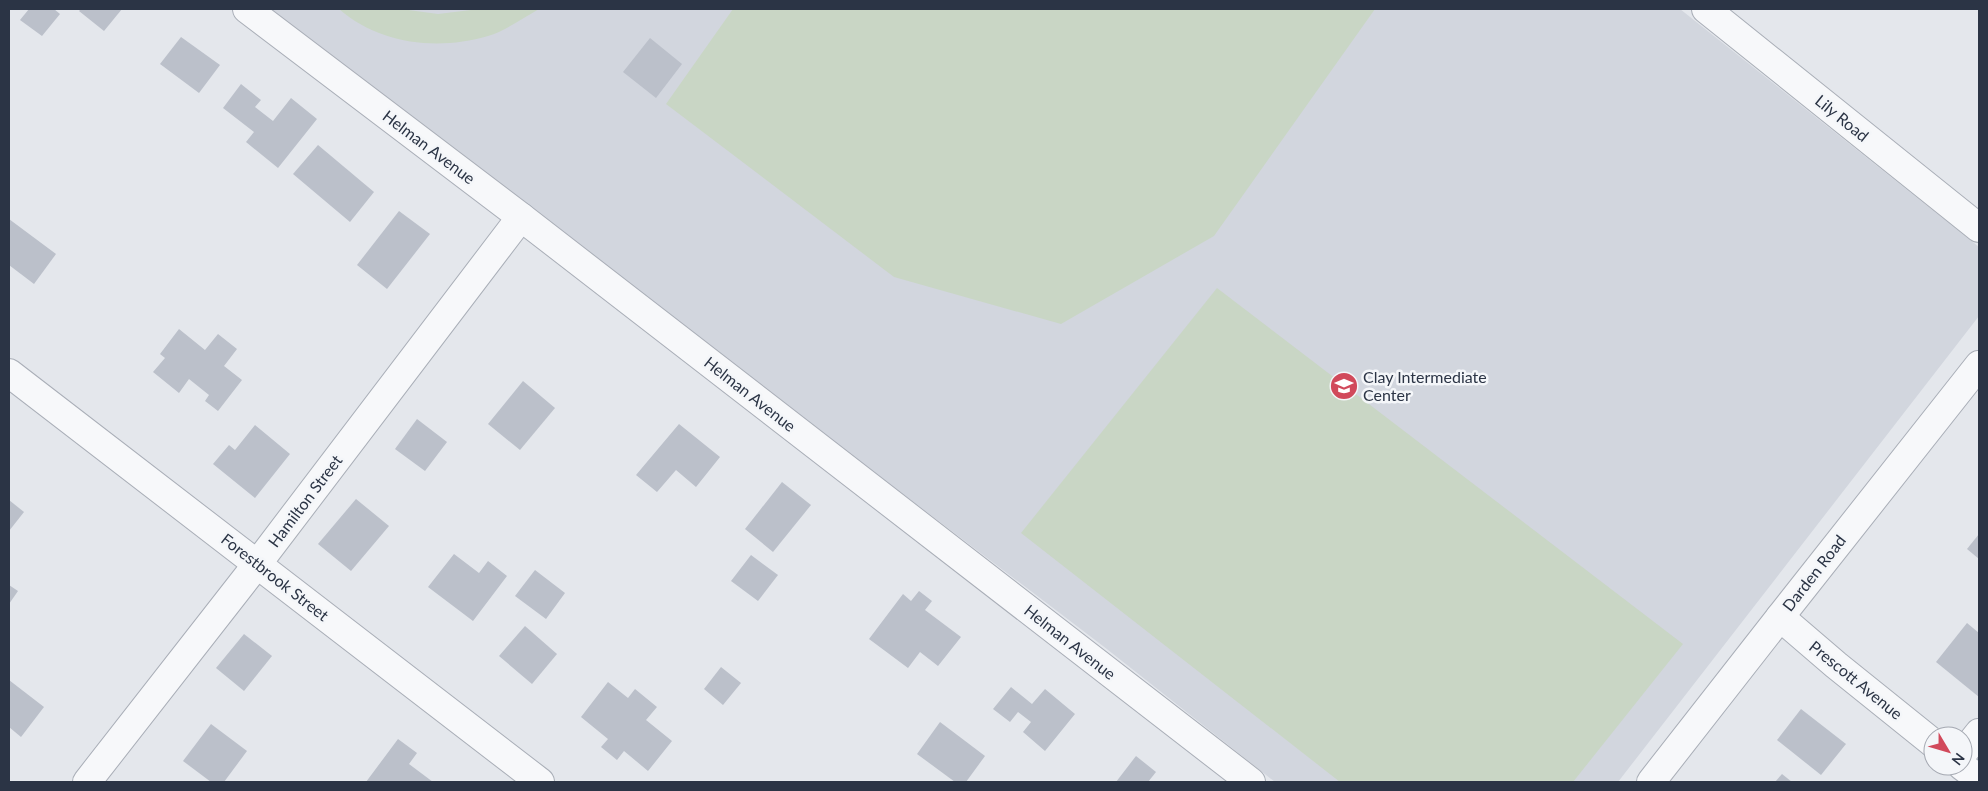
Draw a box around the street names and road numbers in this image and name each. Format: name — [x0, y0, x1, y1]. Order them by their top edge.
street label: Lily Road — [1812, 90, 1873, 145]
street label: Helman Avenue — [379, 106, 479, 188]
street label: Helman Avenue — [701, 352, 800, 435]
street label: Hamilton Street — [264, 451, 346, 551]
street label: Forestbrook Street — [218, 529, 333, 625]
street label: Darden Road — [1778, 531, 1849, 615]
street label: Helman Avenue — [1021, 600, 1120, 683]
street label: Prescott Avenue — [1806, 636, 1907, 723]

